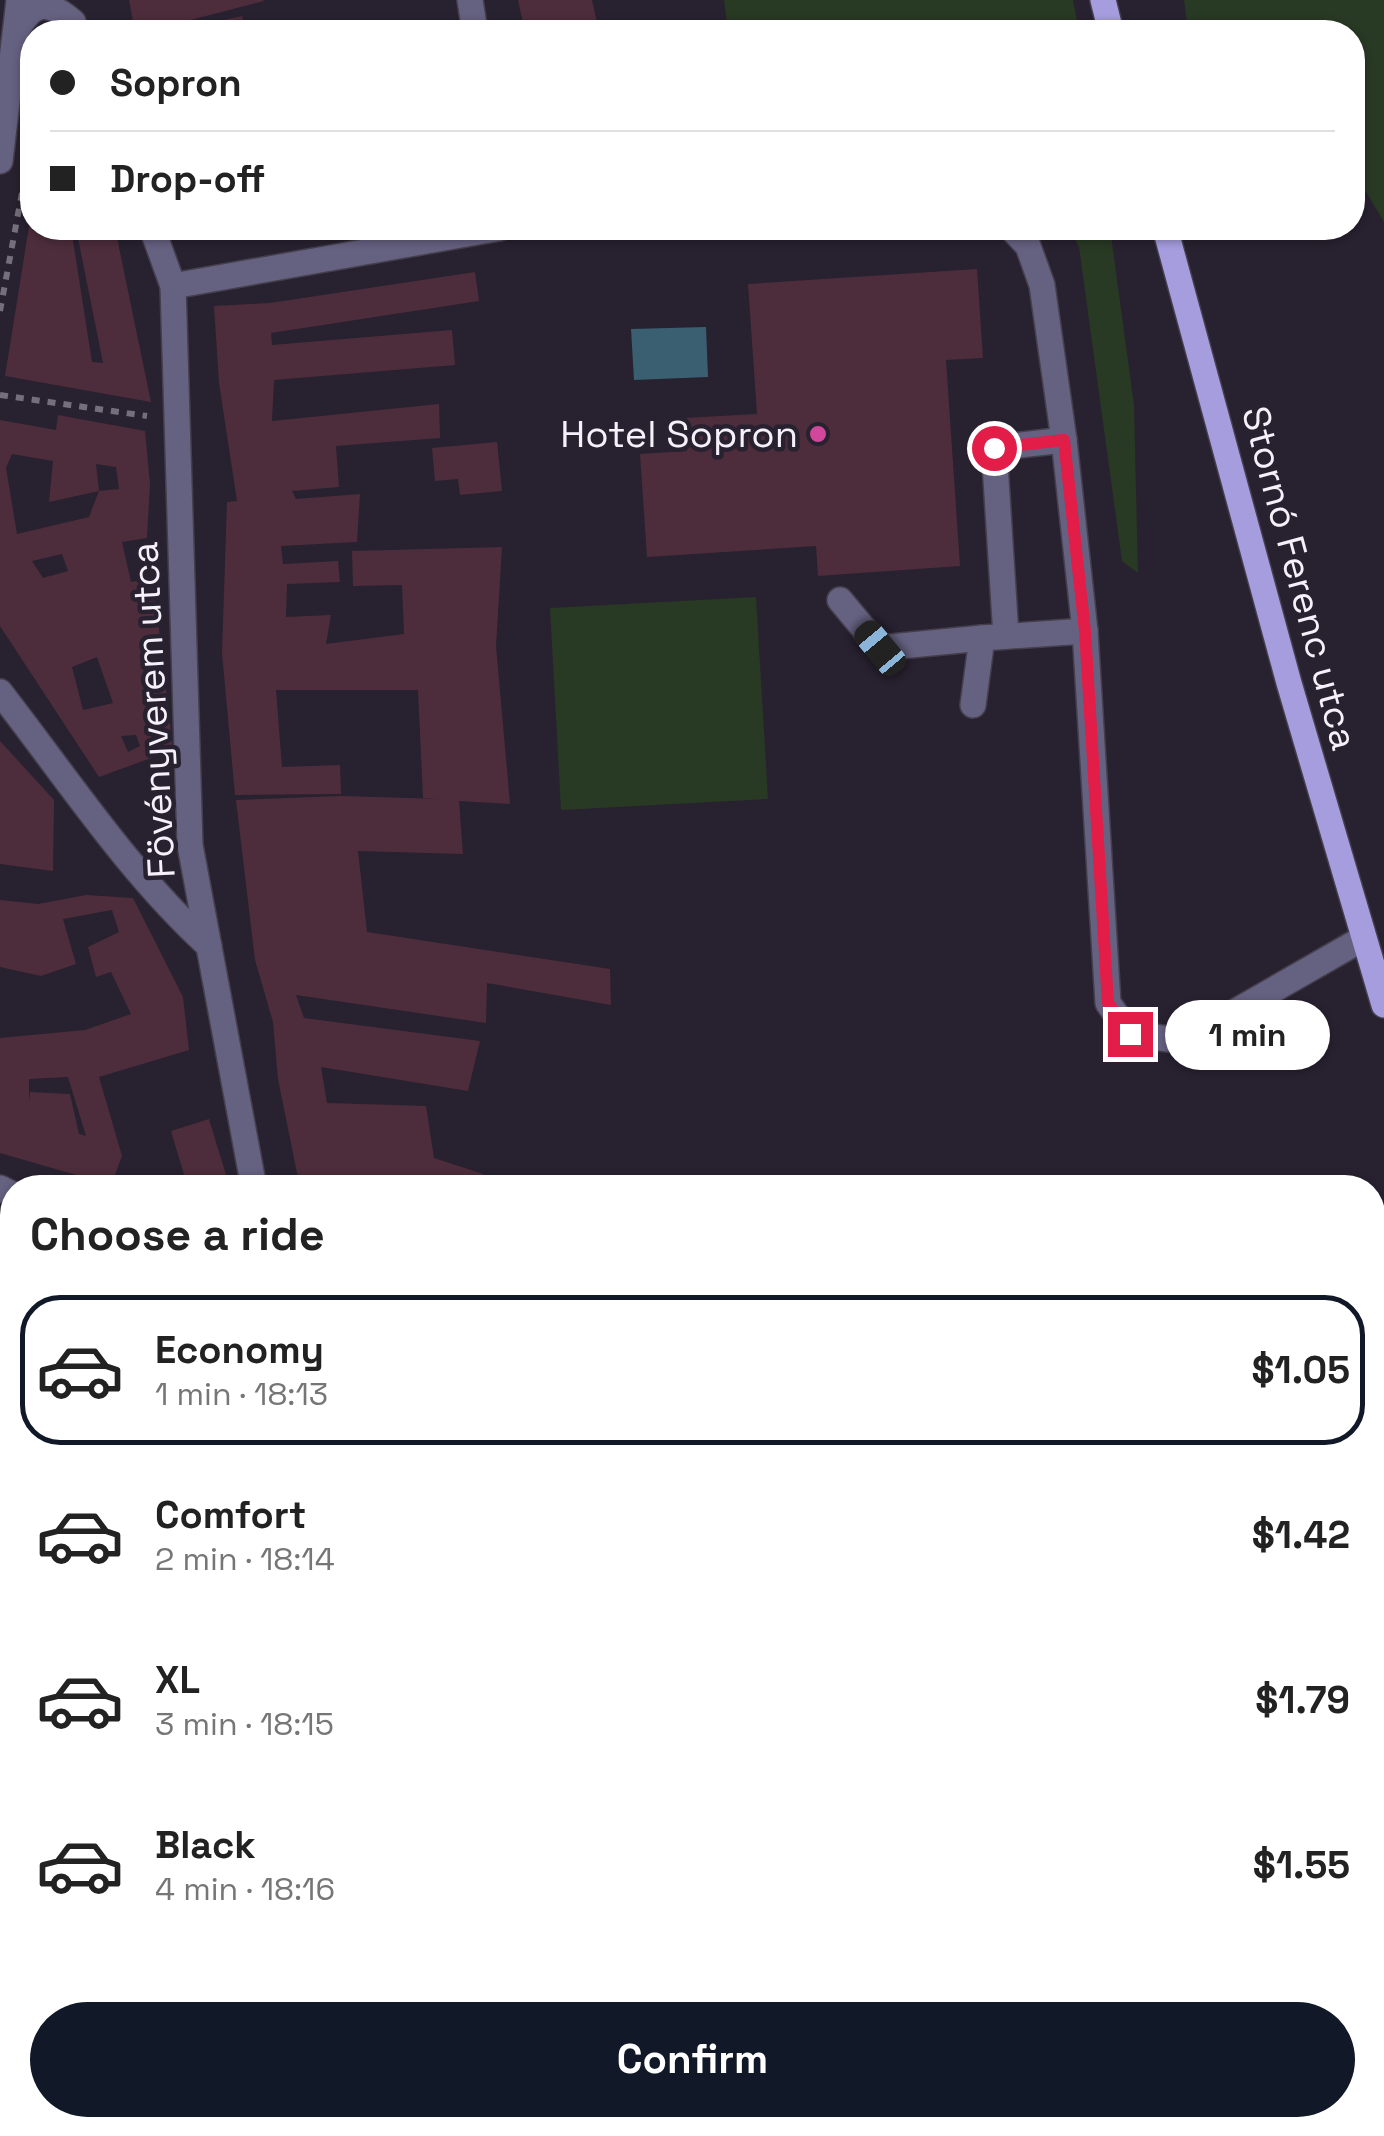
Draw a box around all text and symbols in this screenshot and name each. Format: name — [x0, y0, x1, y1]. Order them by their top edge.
text: Sopron — [110, 59, 242, 107]
text: Drop-off — [110, 155, 265, 203]
street label: Stornó Ferenc utca — [1231, 401, 1369, 755]
place label: Hotel Sopron — [560, 410, 798, 458]
marker: Hotel Sopron — [807, 423, 829, 445]
route start — [972, 426, 1017, 471]
street label: Fövényverem utca — [120, 541, 186, 879]
car — [849, 615, 911, 681]
callout: 1 min — [1165, 999, 1330, 1069]
route end — [1108, 1012, 1153, 1057]
text: 1 min — [1208, 1015, 1287, 1055]
text: Choose a ride — [30, 1206, 325, 1263]
icon: car — [35, 1325, 125, 1415]
text: Economy — [155, 1326, 324, 1374]
text: $1.05 — [1252, 1346, 1350, 1394]
text: 1 min · 18:13 — [155, 1374, 328, 1414]
icon: car — [35, 1490, 125, 1580]
text: Comfort — [155, 1491, 306, 1539]
text: $1.42 — [1252, 1511, 1350, 1559]
text: 2 min · 18:14 — [155, 1539, 335, 1579]
icon: car — [35, 1655, 125, 1745]
text: XL — [155, 1656, 200, 1704]
text: $1.79 — [1255, 1676, 1350, 1724]
text: 3 min · 18:15 — [155, 1704, 334, 1744]
icon: car — [35, 1820, 125, 1910]
text: Black — [155, 1821, 256, 1869]
text: $1.55 — [1253, 1841, 1350, 1889]
text: 4 min · 18:16 — [155, 1869, 335, 1909]
button: Confirm — [30, 2002, 1355, 2117]

